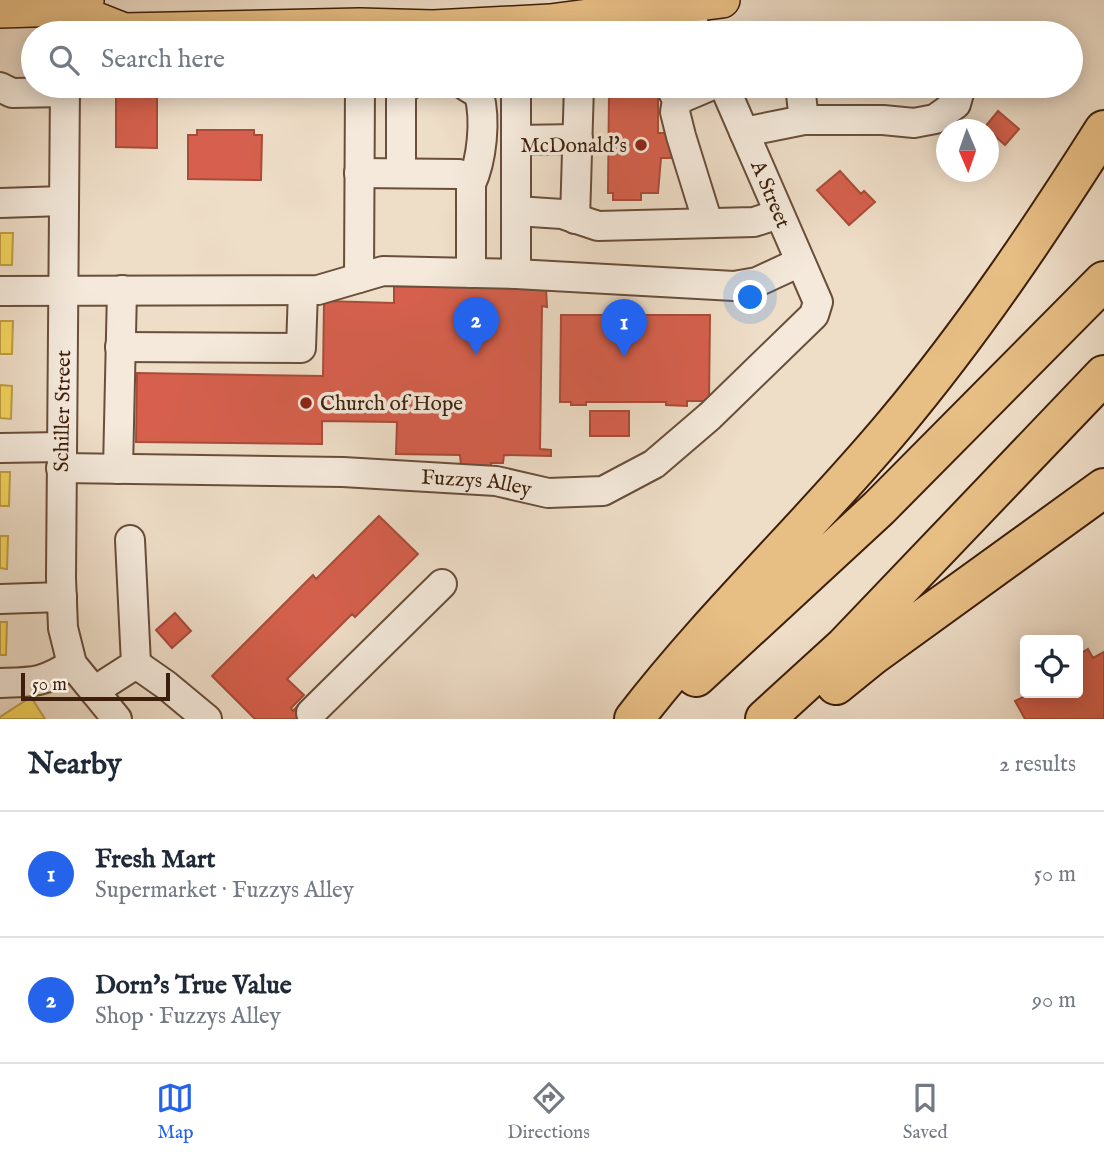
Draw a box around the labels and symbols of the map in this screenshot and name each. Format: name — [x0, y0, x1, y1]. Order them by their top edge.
north arrow — [936, 119, 999, 182]
place label: McDonald's — [520, 133, 627, 160]
marker: McDonald's — [633, 137, 649, 153]
street label: A Street — [743, 156, 796, 233]
your location — [733, 280, 767, 314]
pin: 2 — [453, 297, 499, 355]
pin: 1 — [601, 299, 647, 357]
street label: Schiller Street — [49, 350, 78, 472]
place label: Church of Hope — [320, 391, 463, 418]
marker: Church of Hope — [298, 395, 314, 411]
street label: Fuzzys Alley — [420, 465, 535, 504]
scale bar — [21, 670, 170, 702]

